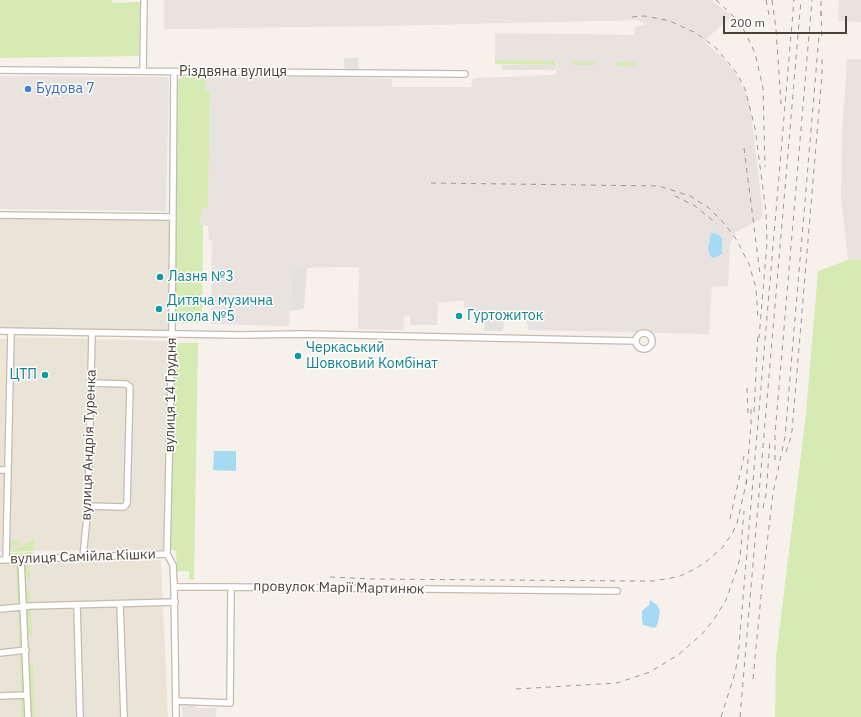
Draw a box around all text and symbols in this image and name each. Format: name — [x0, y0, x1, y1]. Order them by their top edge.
scale bar — [725, 8, 849, 34]
text: 200 m — [730, 15, 765, 30]
street label: Різдвяна вулиця — [179, 64, 287, 80]
place label: Будова 7 — [36, 81, 95, 97]
marker: Будова 7 — [23, 84, 33, 94]
place label: Лазня №3 — [168, 269, 234, 285]
marker: Лазня №3 — [155, 272, 165, 282]
place label: Дитяча музична школа №5 — [167, 293, 273, 326]
marker: Дитяча музична школа №5 — [154, 304, 164, 314]
place label: Гуртожиток — [467, 308, 543, 324]
marker: Гуртожиток — [454, 311, 464, 321]
street label: вулиця 14 Грудня — [162, 337, 180, 453]
place label: Черкаський Шовковий Комбінат — [306, 340, 438, 372]
marker: Черкаський Шовковий Комбінат — [293, 351, 303, 361]
place label: ЦТП — [10, 367, 37, 383]
street label: вулиця Андрія Туренка — [78, 369, 100, 521]
marker: ЦТП — [40, 370, 50, 380]
street label: вулиця Самійла Кішки — [10, 546, 156, 568]
street label: провулок Марії Мартинюк — [253, 578, 425, 598]

